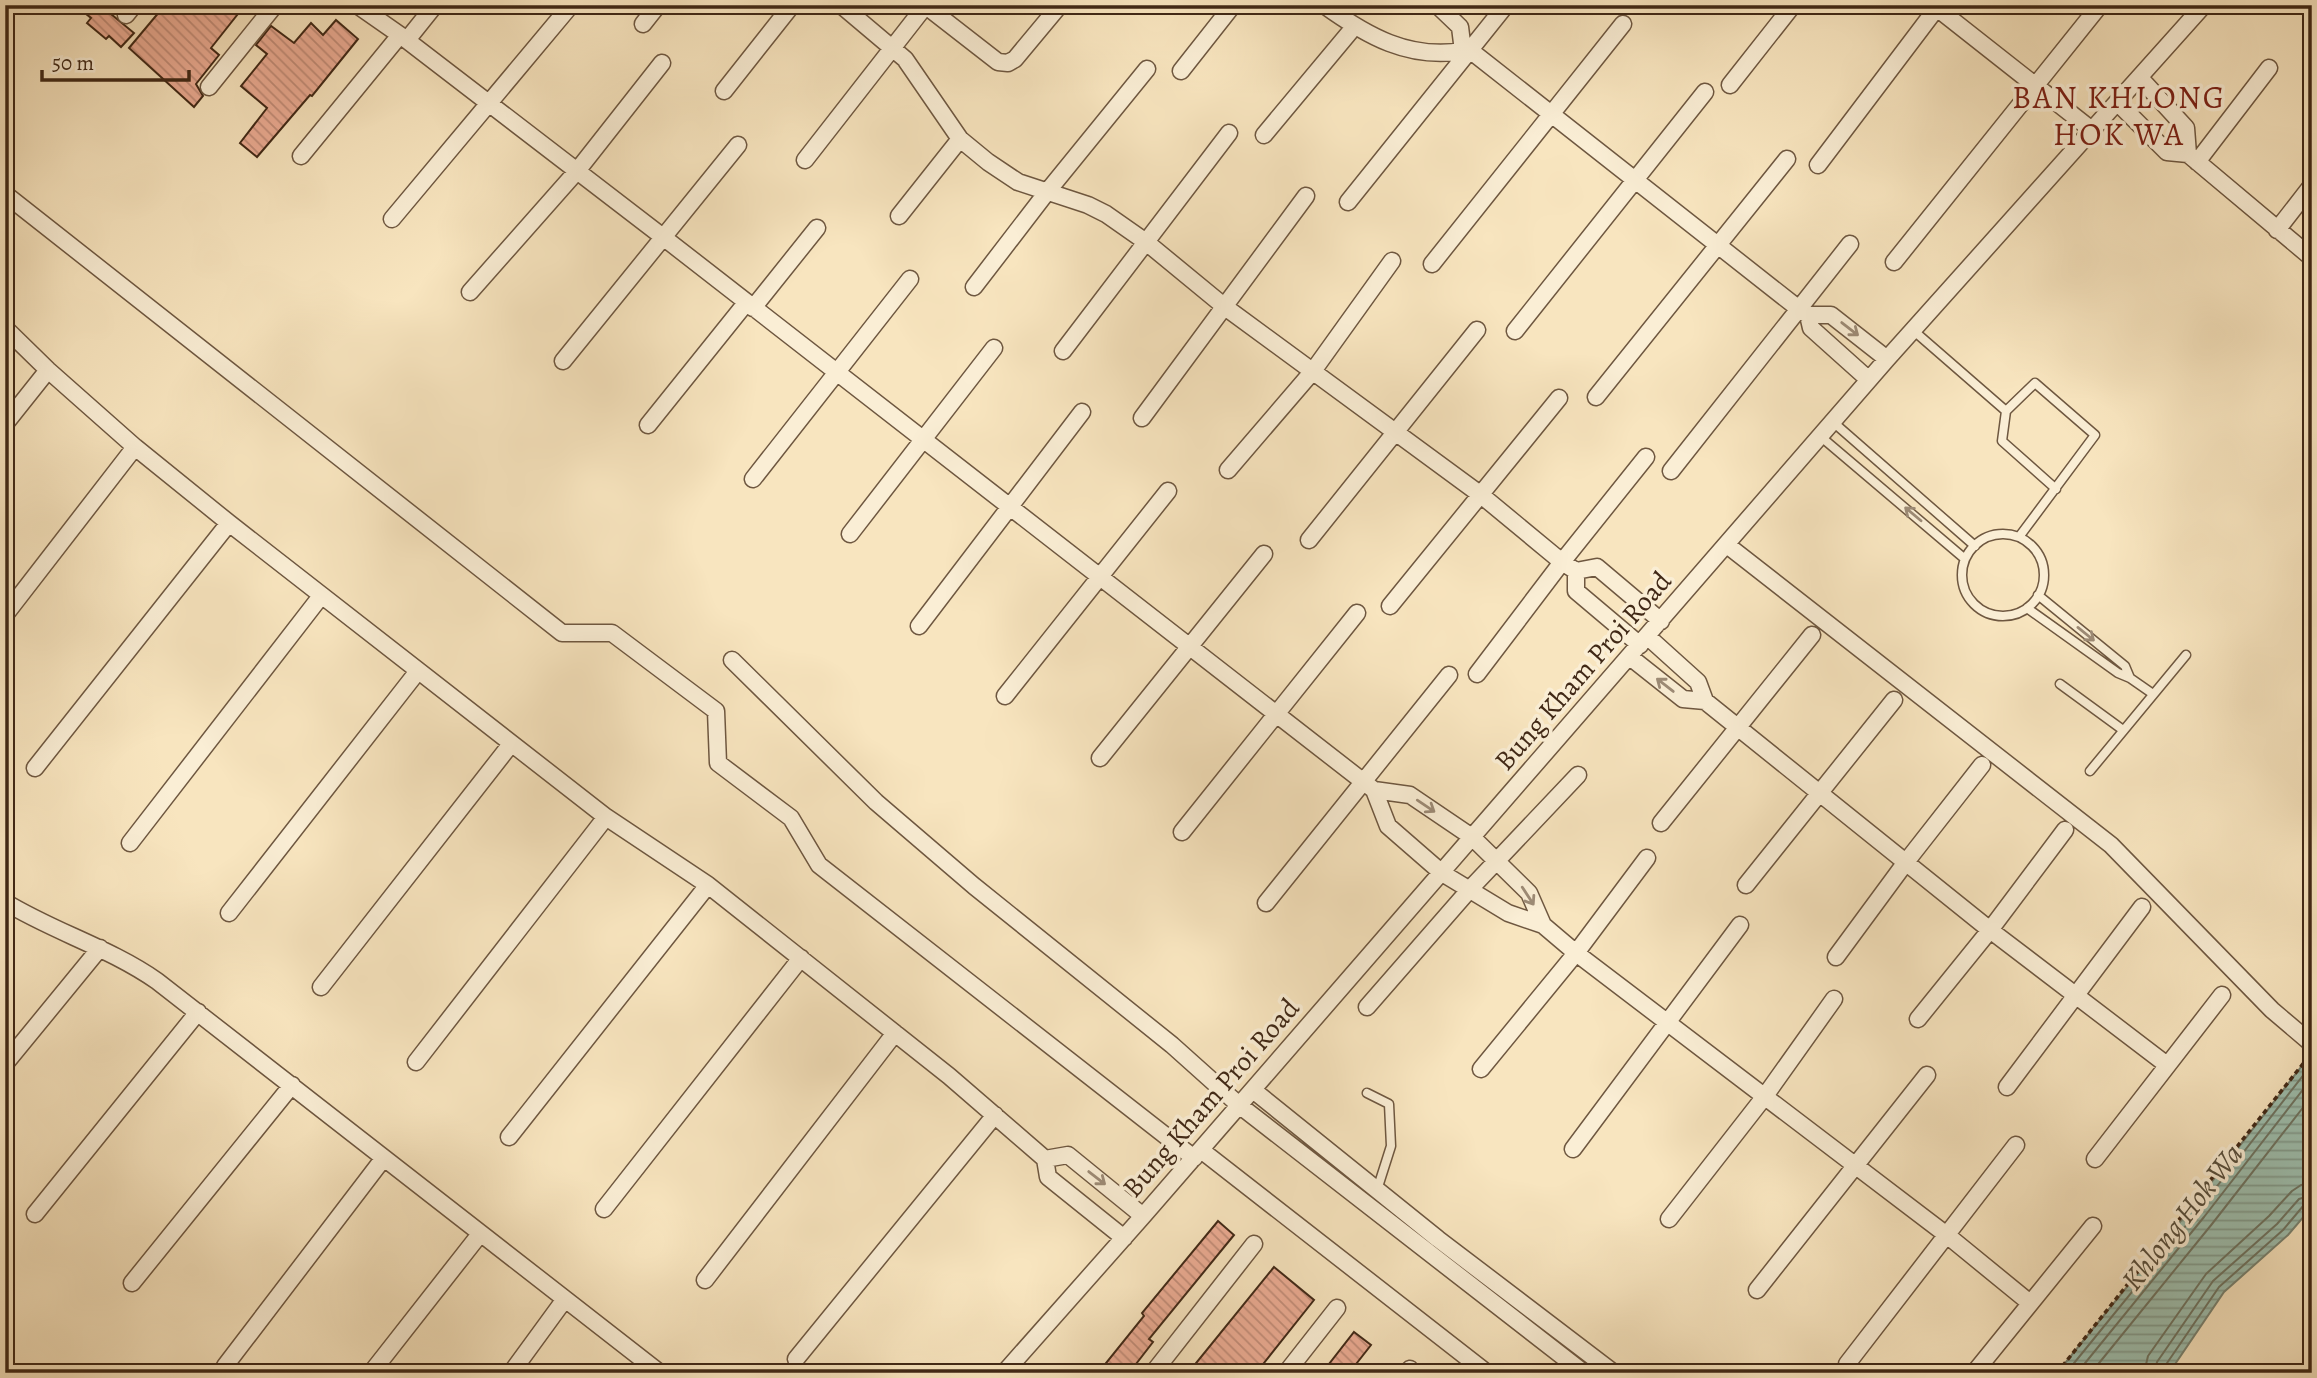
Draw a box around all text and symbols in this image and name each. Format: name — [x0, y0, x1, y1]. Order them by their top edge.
scale bar — [42, 38, 189, 82]
text: 50 m — [52, 49, 94, 77]
district label: BAN KHLONG HOK WA — [2012, 75, 2226, 156]
one-way arrow — [1840, 322, 1859, 337]
one-way arrow — [1905, 506, 1923, 522]
street label: Bung Kham Proi Road — [1486, 563, 1681, 779]
one-way arrow — [2077, 627, 2095, 642]
one-way arrow — [1656, 678, 1675, 693]
one-way arrow — [1416, 799, 1435, 813]
one-way arrow — [1521, 886, 1535, 905]
street label: Bung Kham Proi Road — [1114, 990, 1309, 1206]
water label: Khlong Hok Wa — [2112, 1135, 2252, 1299]
one-way arrow — [1088, 1170, 1106, 1185]

